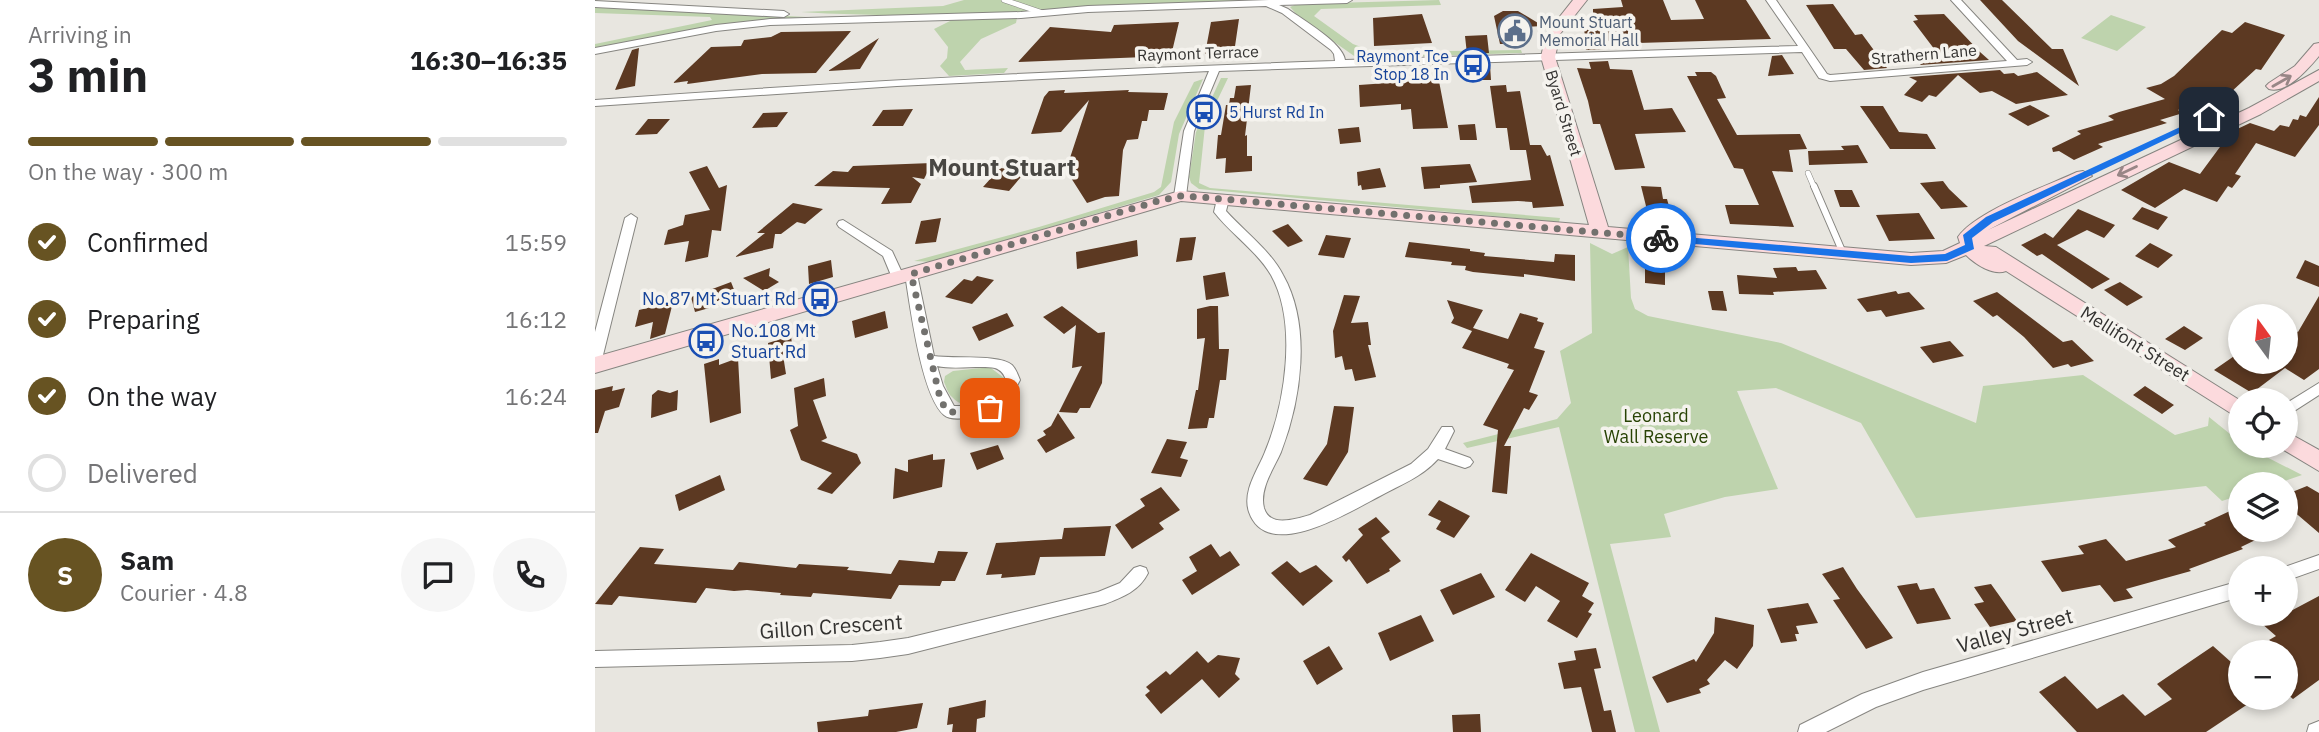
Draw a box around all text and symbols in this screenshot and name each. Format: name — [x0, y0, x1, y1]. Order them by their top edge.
public building icon: Mount Stuart Memorial Hall — [1496, 12, 1534, 50]
place label: Mount Stuart Memorial Hall — [1539, 12, 1639, 50]
text: Arriving in — [28, 19, 132, 49]
street label: Strathern Lane — [1870, 39, 1978, 69]
street label: Raymont Terrace — [1137, 41, 1259, 65]
text: 16:30–16:35 — [410, 43, 567, 77]
text: 3 min — [28, 45, 148, 105]
place label: Raymont Tce Stop 18 In — [1356, 46, 1449, 84]
bus stop icon: Raymont Tce Stop 18 In — [1454, 46, 1492, 84]
street label: Byard Street — [1541, 67, 1587, 159]
one-way arrow — [2271, 74, 2291, 88]
pin — [2179, 87, 2239, 147]
bus stop icon: 5 Hurst Rd In — [1185, 93, 1223, 131]
icon: home — [2190, 98, 2228, 136]
place label: 5 Hurst Rd In — [1229, 102, 1324, 122]
district label: Mount Stuart — [928, 151, 1076, 183]
text: On the way · 300 m — [28, 156, 228, 186]
one-way arrow — [2117, 165, 2138, 179]
courier — [1626, 203, 1696, 273]
icon: bike — [1642, 219, 1680, 257]
icon: check — [28, 223, 66, 261]
text: Confirmed — [87, 225, 209, 259]
text: 15:59 — [505, 227, 567, 257]
bus stop icon: No.87 Mt Stuart Rd — [801, 280, 839, 318]
place label: No.87 Mt Stuart Rd — [642, 287, 796, 310]
icon: check — [28, 300, 66, 338]
street label: Mellifont Street — [2076, 301, 2194, 386]
text: Preparing — [87, 302, 200, 336]
text: 16:12 — [505, 304, 567, 334]
north arrow — [2228, 304, 2298, 374]
map controls — [2228, 304, 2298, 710]
place label: No.108 Mt Stuart Rd — [731, 319, 816, 363]
bus stop icon: No.108 Mt Stuart Rd — [687, 322, 725, 360]
icon: check — [28, 377, 66, 415]
pin — [960, 378, 1020, 438]
text: On the way — [87, 379, 217, 413]
text: 16:24 — [505, 381, 567, 411]
button: locate — [2228, 388, 2298, 458]
icon: bag — [971, 389, 1009, 427]
park label: Leonard Wall Reserve — [1604, 404, 1708, 448]
text: Delivered — [87, 456, 198, 490]
button: layers — [2228, 472, 2298, 542]
button: chat — [401, 538, 475, 612]
button: phone — [493, 538, 567, 612]
text: Sam — [120, 543, 174, 577]
button: + — [2228, 556, 2298, 626]
text: S — [57, 558, 73, 592]
text: Courier · 4.8 — [120, 577, 248, 607]
street label: Valley Street — [1954, 601, 2076, 659]
street label: Gillon Crescent — [758, 607, 903, 645]
button: − — [2228, 640, 2298, 710]

